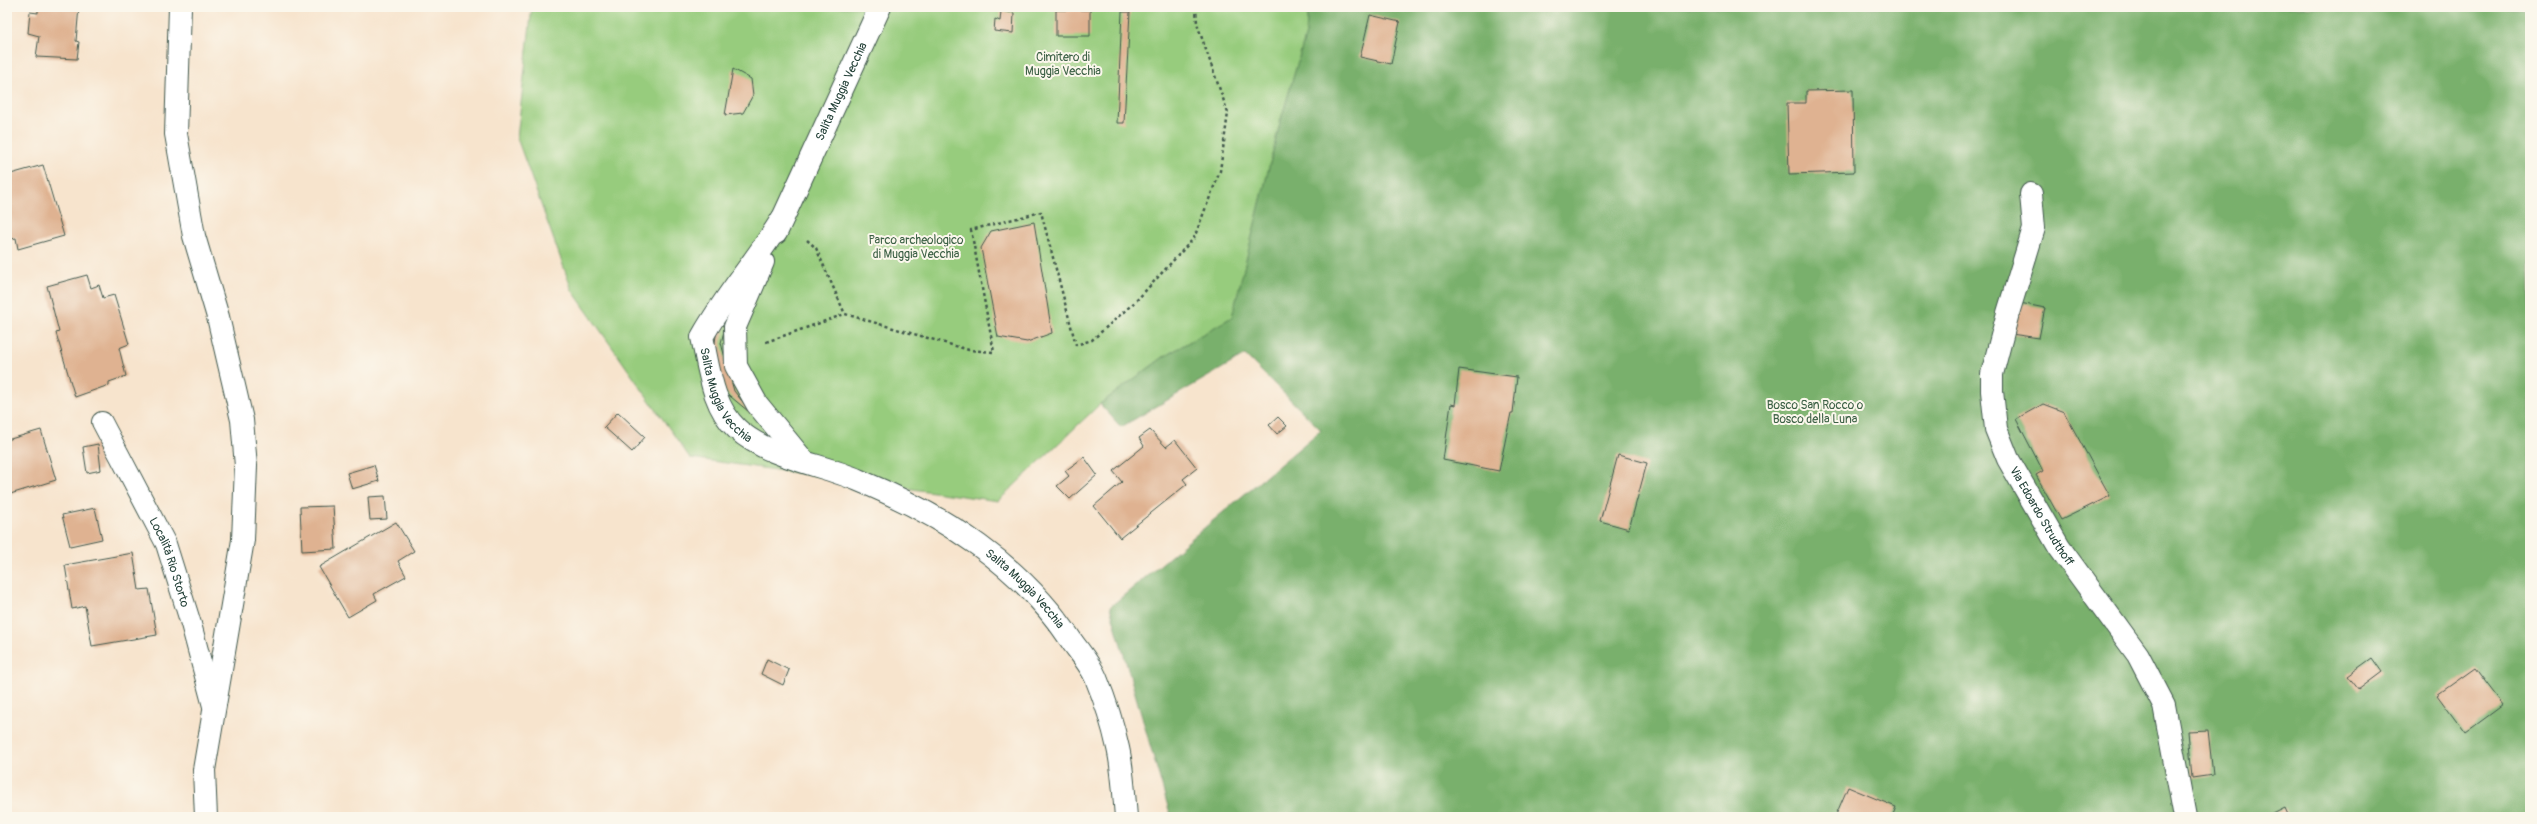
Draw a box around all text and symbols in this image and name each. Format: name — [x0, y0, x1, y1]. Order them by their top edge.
street label: Salita Muggia Vecchia — [812, 39, 870, 143]
park label: Cimitero di Muggia Vecchia — [1025, 50, 1101, 79]
park label: Parco archeologico di Muggia Vecchia — [868, 233, 964, 262]
street label: Salita Muggia Vecchia — [697, 346, 755, 446]
park label: Bosco San Rocco o Bosco della Luna — [1767, 398, 1864, 427]
street label: Via Edoardo Strudthoff — [2006, 464, 2078, 569]
street label: Località Rio Storto — [146, 515, 193, 609]
street label: Salita Muggia Vecchia — [982, 546, 1068, 632]

